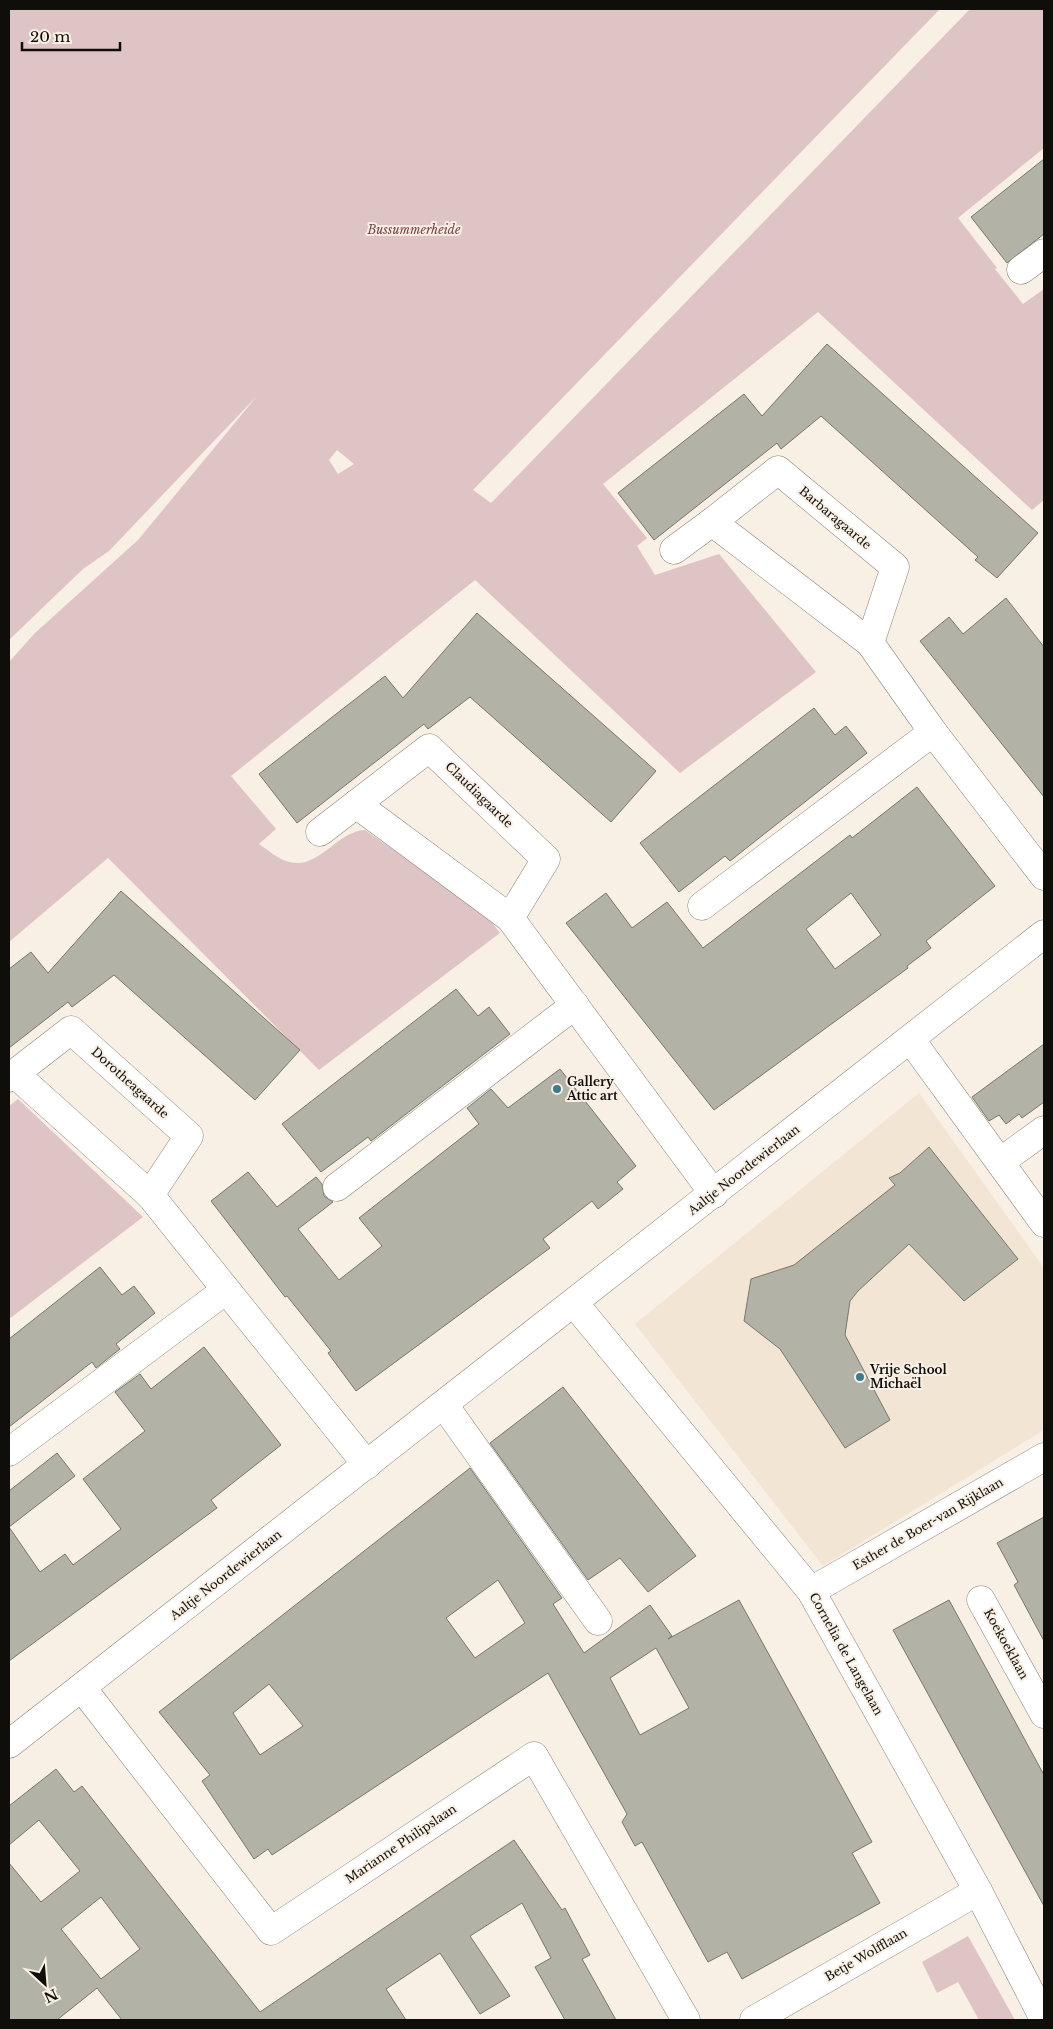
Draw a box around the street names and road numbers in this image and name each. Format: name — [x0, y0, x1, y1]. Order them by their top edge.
street label: Barbaragaarde — [796, 483, 875, 552]
street label: Claudiagaarde — [442, 759, 516, 831]
street label: Dorotheagaarde — [88, 1044, 172, 1121]
street label: Aaltje Noordewierlaan — [684, 1121, 802, 1218]
street label: Esther de Boer-van Rijklaan — [850, 1474, 1006, 1573]
street label: Aaltje Noordewierlaan — [166, 1526, 284, 1623]
street label: Cornelia de Langelaan — [806, 1590, 886, 1718]
street label: Koekoeklaan — [981, 1606, 1032, 1682]
street label: Marianne Philipslaan — [342, 1801, 459, 1886]
street label: Betje Wolfflaan — [822, 1925, 910, 1984]

